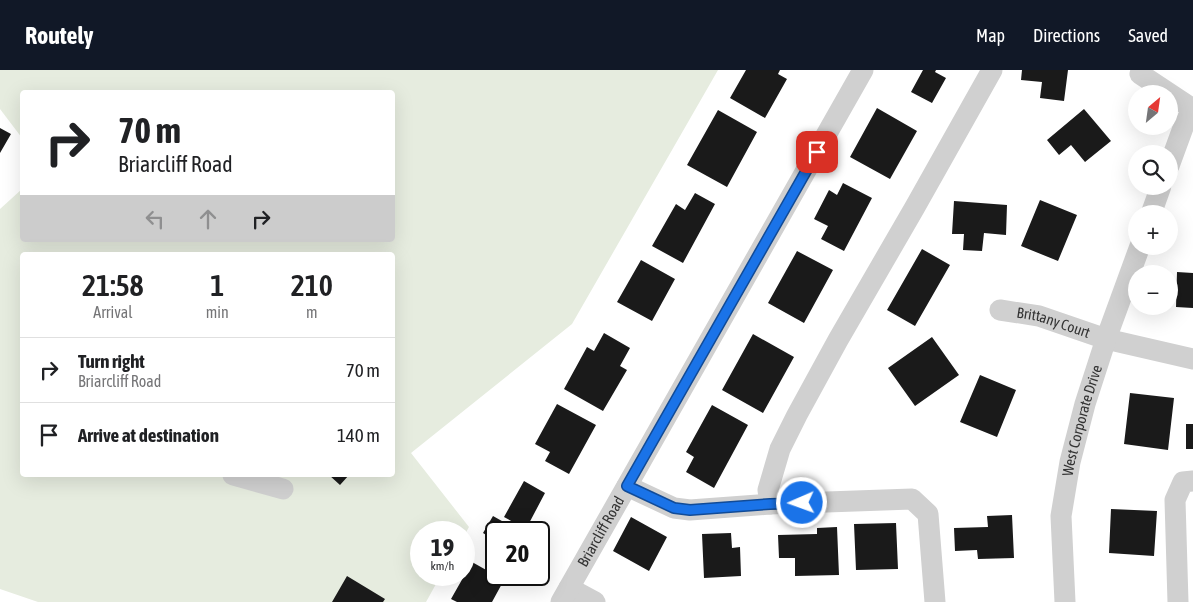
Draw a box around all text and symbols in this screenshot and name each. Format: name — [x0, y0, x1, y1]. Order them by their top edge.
text: Routely — [25, 22, 93, 49]
text: Map — [976, 25, 1005, 46]
text: Directions — [1033, 25, 1100, 46]
text: Saved — [1128, 25, 1168, 46]
north arrow — [1128, 85, 1178, 135]
map controls — [1128, 85, 1178, 315]
icon: right — [35, 110, 100, 175]
text: 70 m — [118, 110, 181, 150]
pin — [796, 131, 838, 173]
icon: arrive — [803, 138, 831, 166]
button: search — [1128, 145, 1178, 195]
text: Briarcliff Road — [118, 151, 233, 177]
icon: left — [141, 205, 169, 233]
icon: ahead — [194, 205, 222, 233]
icon: right — [247, 205, 275, 233]
button: + — [1128, 205, 1178, 255]
button: − — [1128, 265, 1178, 315]
text: 21:58 — [82, 268, 144, 302]
text: 1 — [210, 268, 224, 302]
text: 210 — [291, 268, 333, 302]
text: Arrival — [93, 303, 132, 321]
text: min — [206, 303, 229, 321]
text: m — [306, 303, 318, 321]
street label: Brittany Court — [1016, 304, 1093, 341]
text: Turn right — [78, 350, 145, 372]
icon: right — [35, 356, 63, 384]
text: 70 m — [346, 359, 380, 381]
street label: West Corporate Drive — [1059, 362, 1105, 477]
text: Briarcliff Road — [78, 372, 161, 390]
icon: arrive — [35, 421, 63, 449]
text: Arrive at destination — [78, 424, 219, 446]
text: 140 m — [337, 424, 380, 446]
position arrow — [775, 476, 827, 528]
street label: Briarcliff Road — [574, 493, 627, 570]
speed limit sign: 20 — [485, 521, 550, 586]
text: 19 — [431, 533, 454, 561]
text: km/h — [431, 559, 454, 573]

